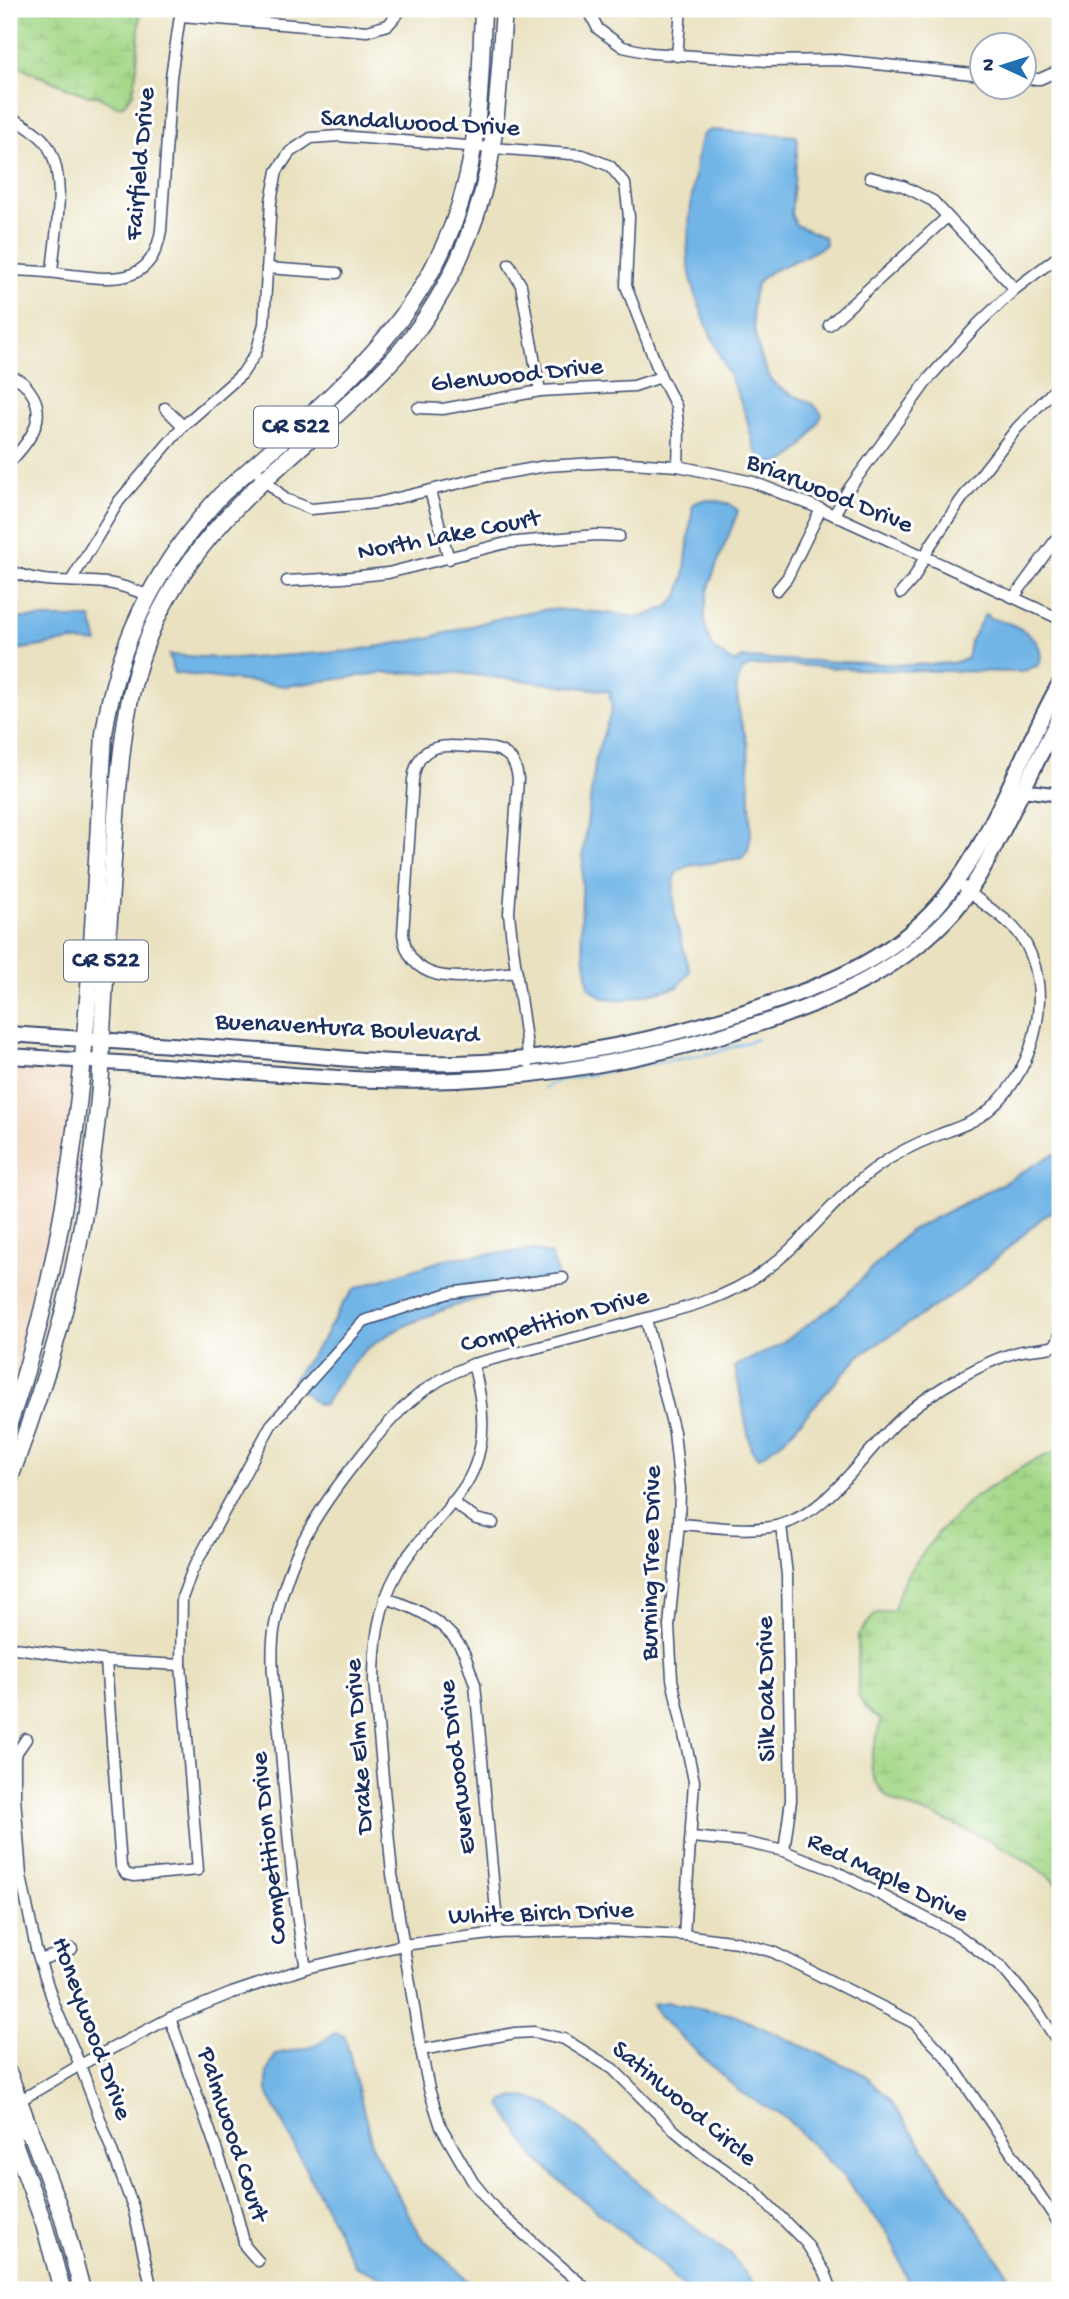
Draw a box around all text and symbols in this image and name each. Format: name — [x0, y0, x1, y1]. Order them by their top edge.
north arrow — [968, 32, 1038, 102]
text: N — [978, 58, 1001, 72]
street label: Fairfield Drive — [120, 86, 164, 243]
street label: Sandalwood Drive — [320, 104, 521, 146]
street label: Glenwood Drive — [429, 352, 605, 401]
road number: CR 522 — [254, 406, 338, 448]
street label: Briarwood Drive — [740, 447, 917, 543]
street label: North Lake Court — [355, 504, 545, 570]
road number: CR 522 — [64, 940, 148, 981]
street label: Buenaventura Boulevard — [213, 1008, 481, 1052]
street label: Competition Drive — [458, 1282, 653, 1362]
street label: Burning Tree Drive — [636, 1465, 670, 1662]
street label: Silk Oak Drive — [751, 1615, 785, 1762]
street label: Drake Elm Drive — [339, 1657, 383, 1836]
street label: Everwood Drive — [433, 1677, 485, 1856]
street label: Competition Drive — [245, 1750, 297, 1946]
street label: Red Maple Drive — [801, 1827, 973, 1932]
street label: White Birch Drive — [448, 1896, 635, 1934]
street label: Honeywood Drive — [43, 1933, 138, 2125]
street label: Satinwood Circle — [604, 2035, 763, 2175]
street label: Palmwood Court — [188, 2043, 274, 2228]

